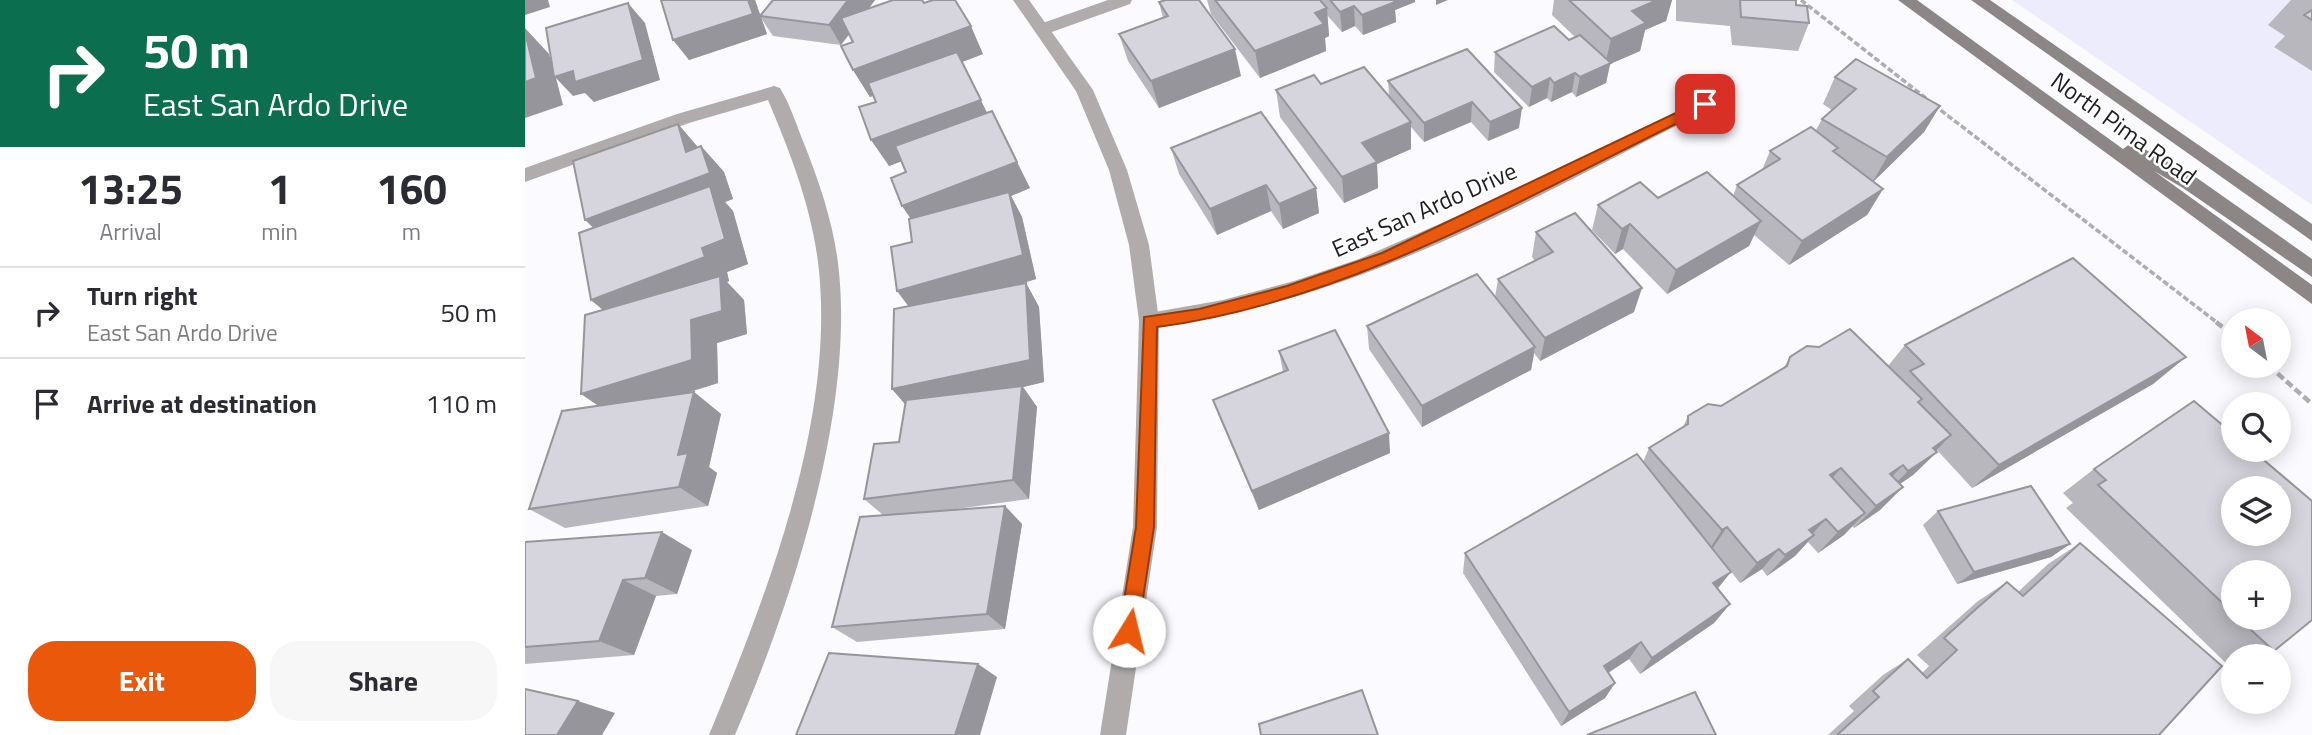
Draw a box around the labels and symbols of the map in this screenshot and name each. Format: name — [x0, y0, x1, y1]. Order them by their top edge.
street label: North Pima Road — [2044, 63, 2204, 193]
pin — [1675, 74, 1735, 134]
street label: East San Ardo Drive — [1326, 152, 1522, 266]
north arrow — [2221, 308, 2291, 378]
position arrow — [1092, 594, 1166, 668]

